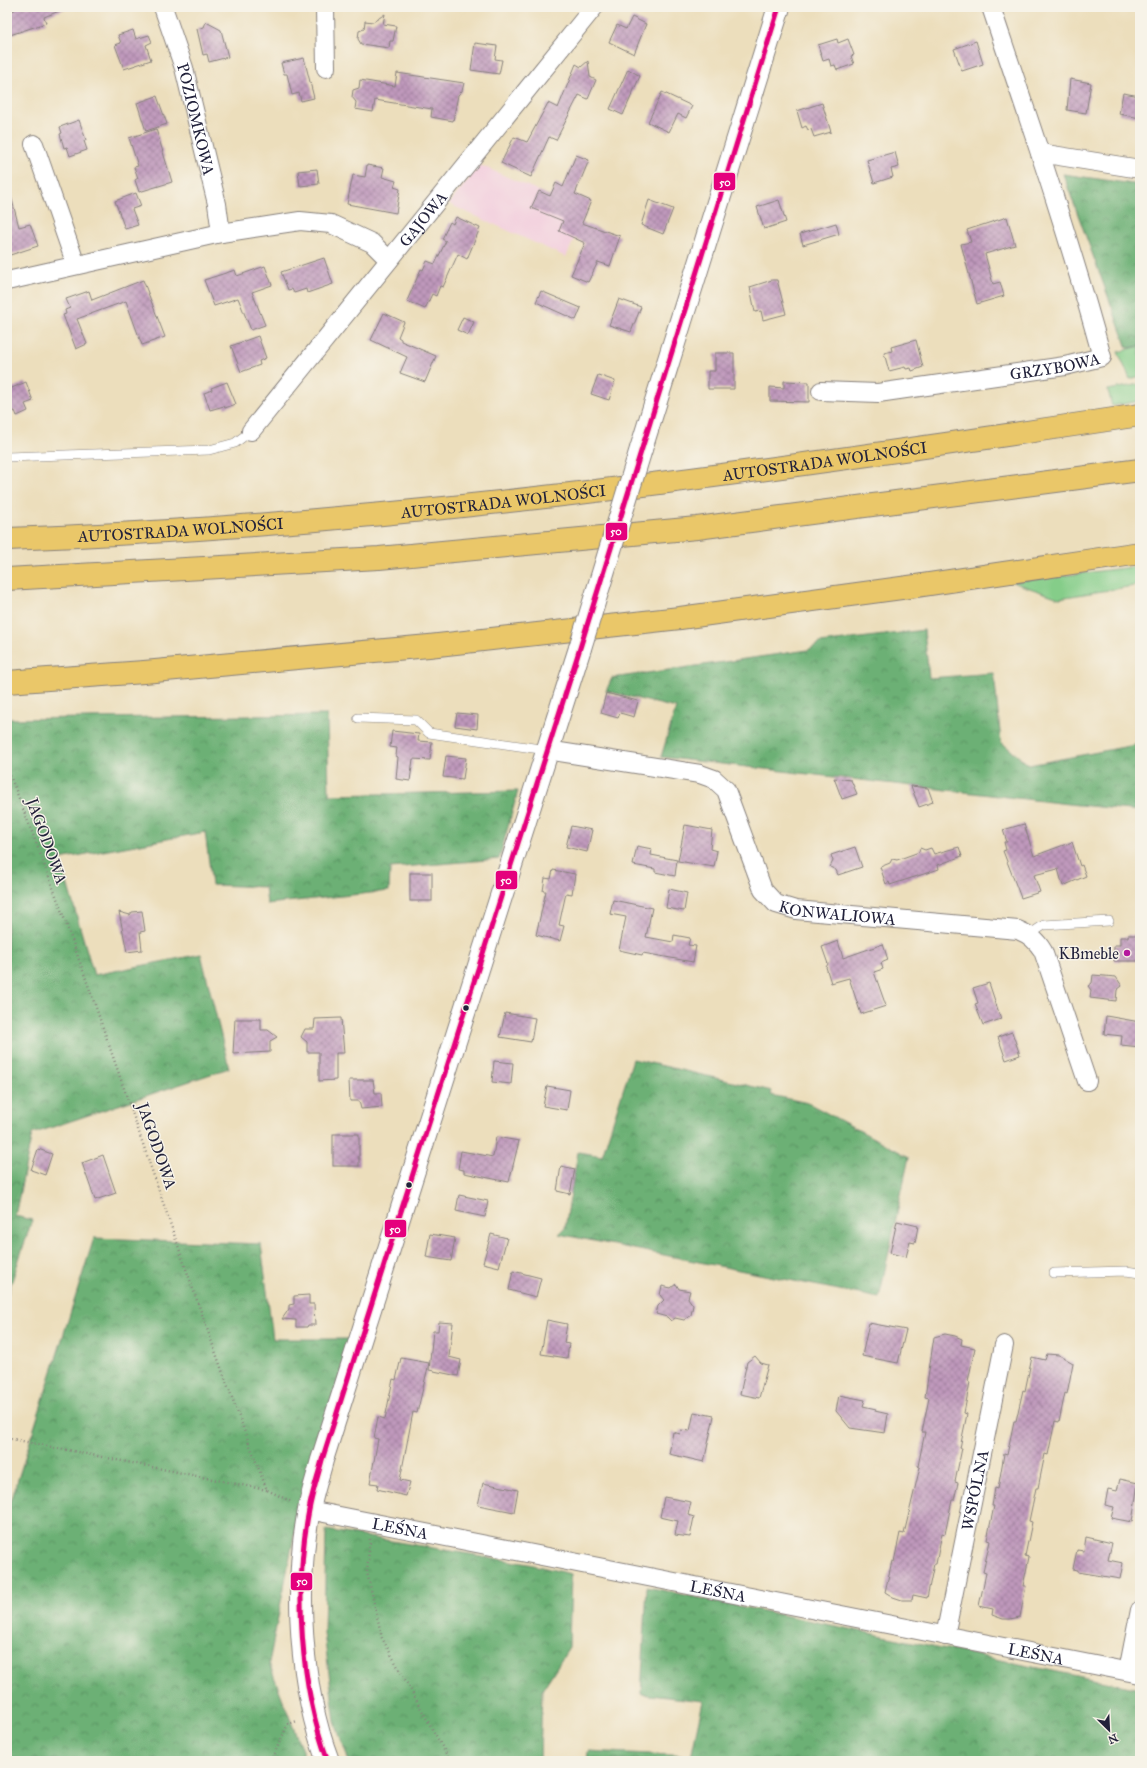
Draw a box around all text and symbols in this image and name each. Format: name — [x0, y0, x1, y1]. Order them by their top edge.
street label: POZIOMKOWA — [173, 60, 219, 177]
line badge: 50 — [713, 172, 736, 191]
text: 50 — [719, 176, 731, 189]
street label: GAJOWA — [395, 187, 451, 250]
street label: GRZYBOWA — [1009, 348, 1102, 383]
street label: AUTOSTRADA WOLNOŚCI — [721, 437, 929, 485]
street label: AUTOSTRADA WOLNOŚCI — [399, 480, 607, 522]
street label: AUTOSTRADA WOLNOŚCI — [76, 513, 285, 546]
line badge: 50 — [605, 522, 628, 541]
text: 50 — [610, 525, 622, 538]
street label: JAGODOWA — [21, 793, 71, 887]
line badge: 50 — [495, 870, 518, 890]
text: 50 — [500, 874, 512, 887]
street label: KONWALIOWA — [777, 896, 897, 928]
place label: KBmeble — [1058, 944, 1119, 963]
marker: KBmeble — [1122, 948, 1132, 958]
unlabelled marker — [461, 1003, 471, 1013]
street label: JAGODOWA — [132, 1098, 181, 1192]
unlabelled marker — [404, 1180, 414, 1190]
line badge: 50 — [384, 1219, 407, 1238]
text: 50 — [389, 1223, 401, 1236]
street label: WSPÓLNA — [957, 1448, 992, 1532]
street label: LEŚNA — [371, 1513, 430, 1543]
line badge: 50 — [290, 1572, 313, 1591]
text: 50 — [296, 1575, 308, 1588]
street label: LEŚNA — [688, 1576, 748, 1606]
street label: LEŚNA — [1006, 1639, 1066, 1668]
north arrow — [1089, 1710, 1129, 1750]
text: N — [1105, 1731, 1120, 1747]

